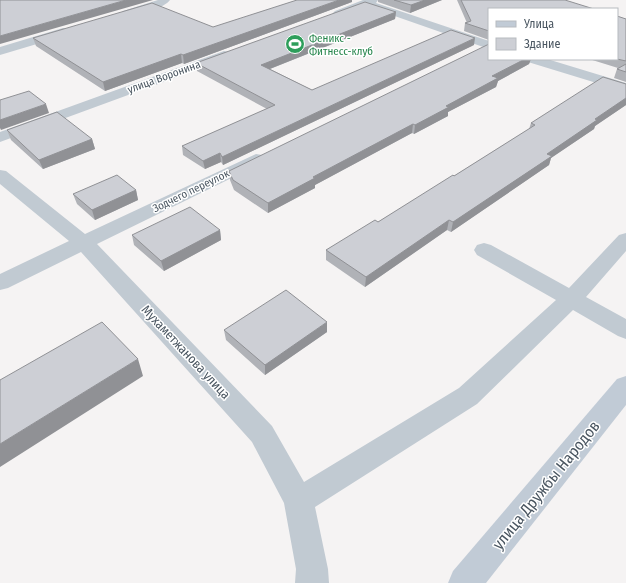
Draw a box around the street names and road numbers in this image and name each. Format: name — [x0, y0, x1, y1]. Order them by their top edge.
street label: улица Воронина — [126, 58, 202, 96]
street label: Зодчего переулок — [151, 167, 232, 215]
street label: Мухаметжанова улица — [139, 302, 233, 402]
street label: улица Дружбы Народов — [488, 417, 604, 553]

